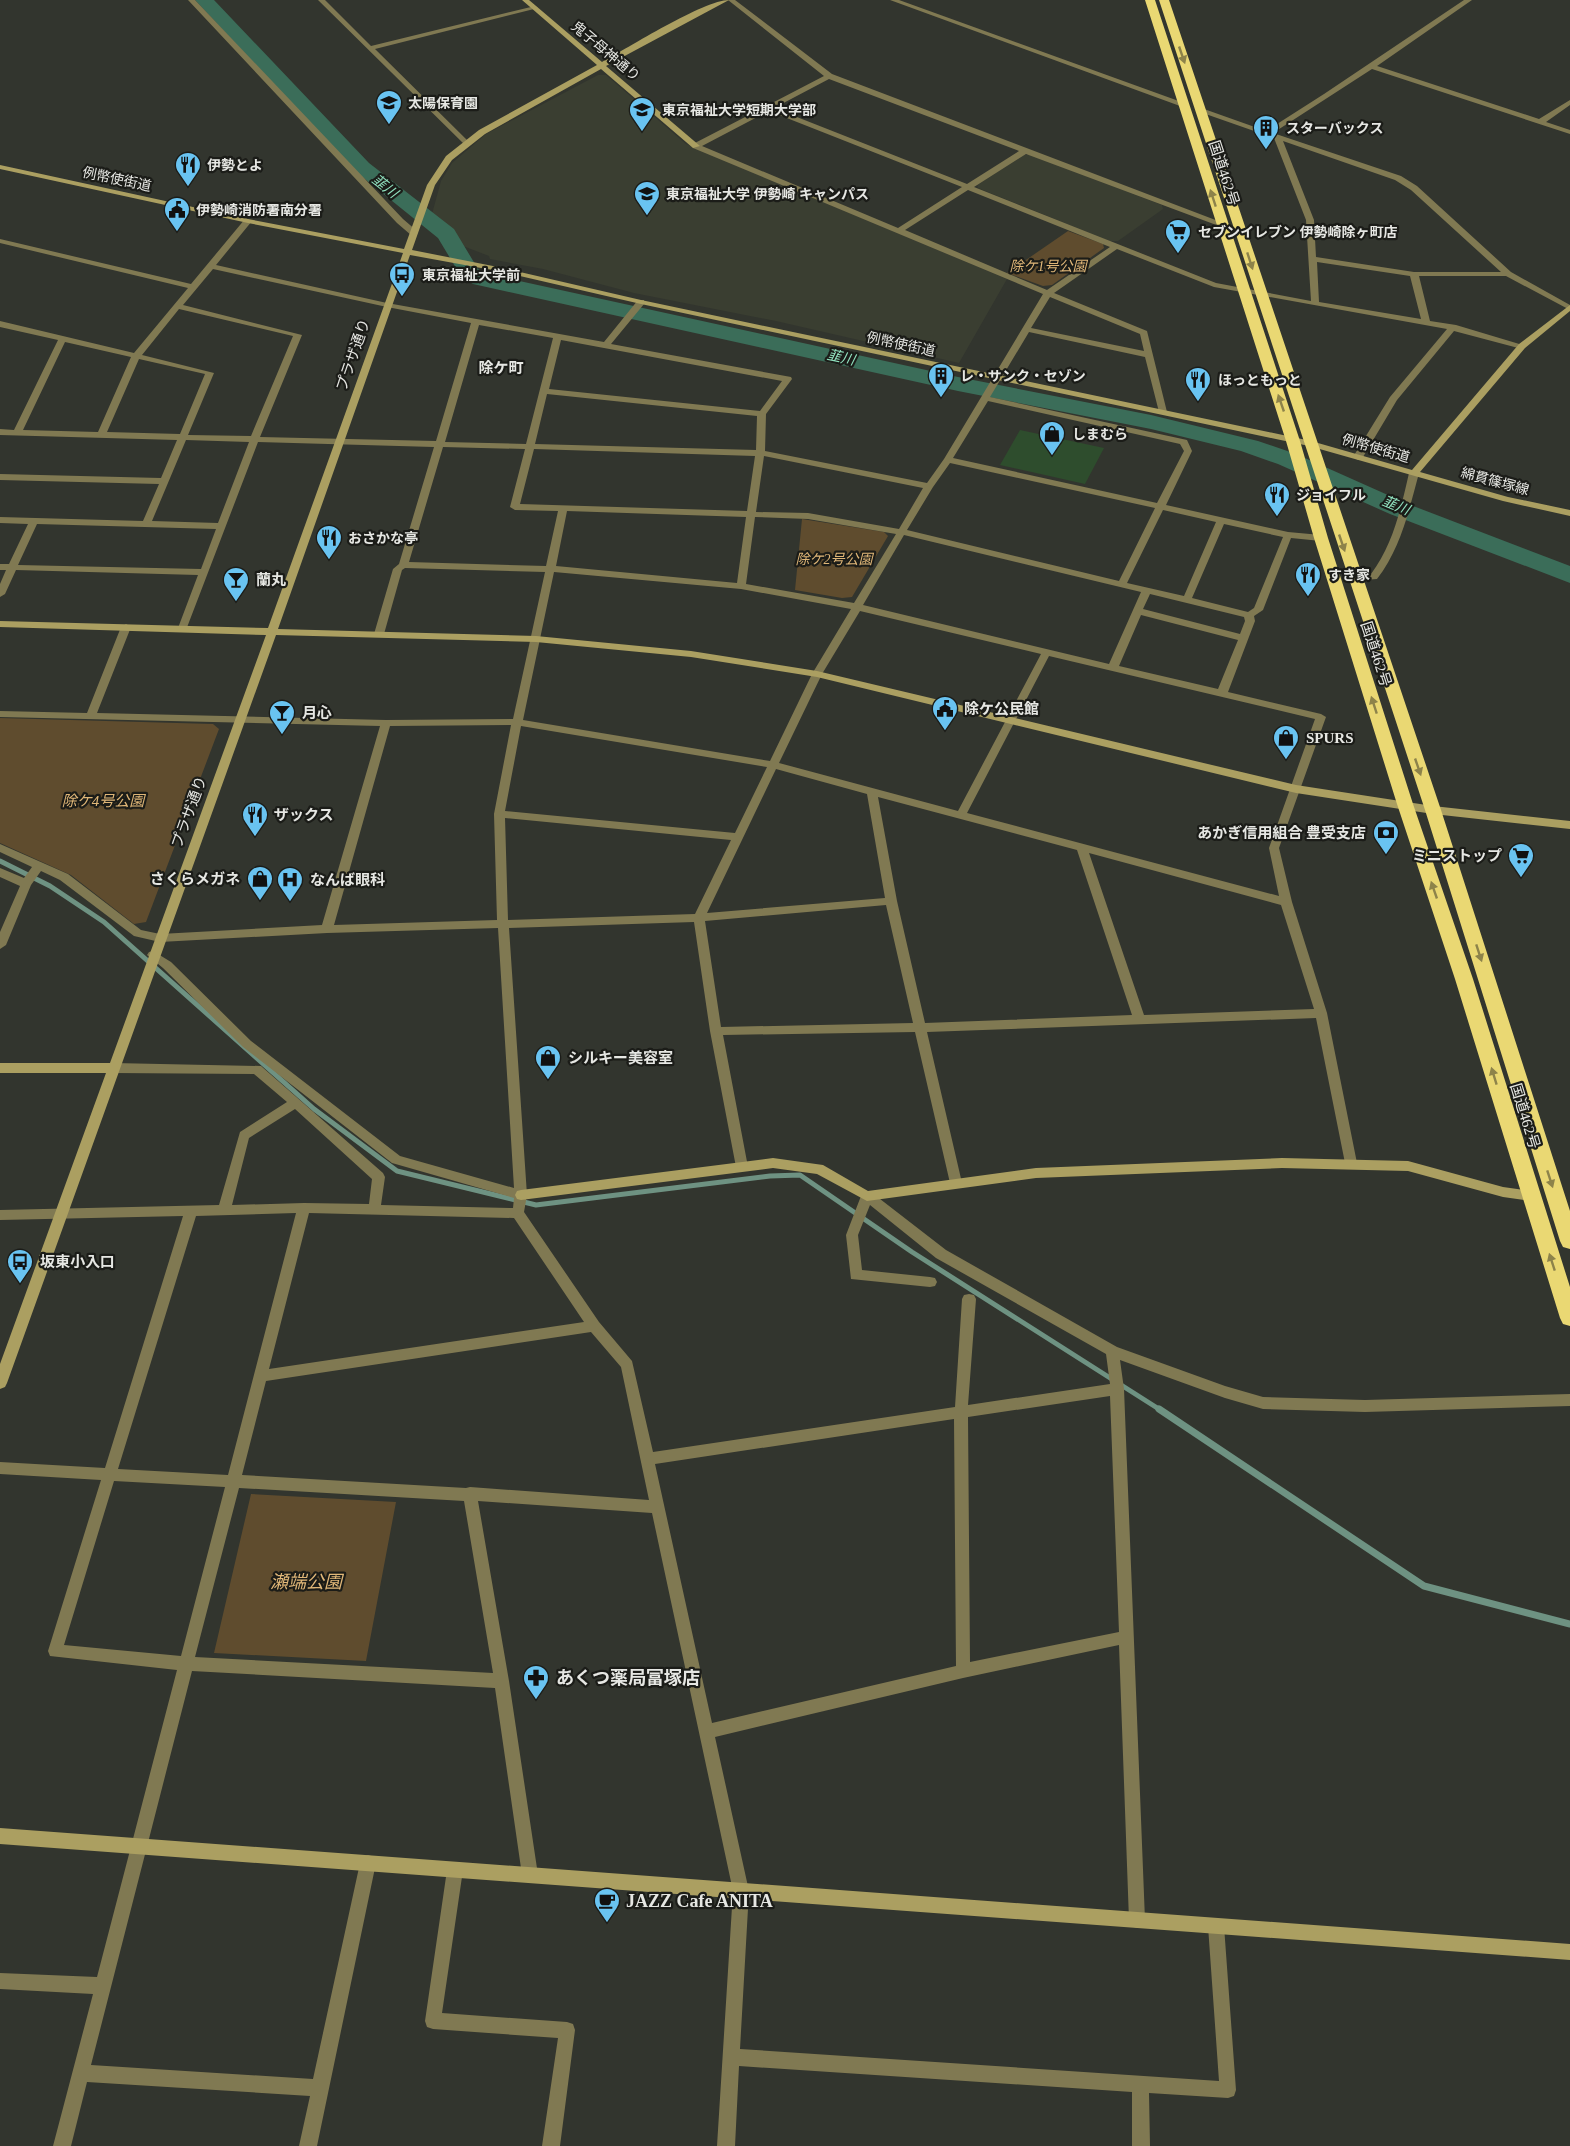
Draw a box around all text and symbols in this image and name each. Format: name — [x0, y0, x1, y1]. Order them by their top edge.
street label: 鬼子母神通り — [569, 19, 643, 84]
one-way arrow — [1178, 46, 1188, 64]
school or university icon: 太陽保育園 — [374, 88, 404, 126]
school or university icon: 東京福祉大学短期大学部 — [627, 95, 657, 133]
place label: 太陽保育園 — [408, 96, 478, 111]
place label: 東京福祉大学短期大学部 — [662, 103, 816, 118]
building icon: スターバックス — [1251, 113, 1281, 151]
place label: スターバックス — [1286, 121, 1383, 136]
street label: 国道462号 — [1206, 138, 1242, 208]
restaurant icon: 伊勢とよ — [173, 150, 203, 188]
place label: 伊勢とよ — [207, 158, 263, 173]
street label: 例幣使街道 — [81, 164, 153, 194]
water label: 韮川 — [369, 172, 402, 202]
school or university icon: 東京福祉大学 伊勢崎 キャンパス — [632, 179, 662, 217]
place label: 東京福祉大学 伊勢崎 キャンパス — [666, 187, 869, 202]
one-way arrow — [1208, 189, 1218, 207]
public building icon: 伊勢崎消防署南分署 — [162, 195, 192, 233]
place label: 伊勢崎消防署南分署 — [196, 203, 322, 218]
supermarket icon: セブンイレブン 伊勢崎除ヶ町店 — [1163, 217, 1193, 255]
place label: セブンイレブン 伊勢崎除ヶ町店 — [1198, 224, 1398, 240]
one-way arrow — [1246, 252, 1255, 270]
park label: 除ケ1号公園 — [1010, 259, 1088, 274]
bus stop icon: 東京福祉大学前 — [387, 260, 417, 298]
place label: 東京福祉大学前 — [422, 267, 520, 283]
street label: プラザ通り — [333, 317, 373, 393]
street label: 例幣使街道 — [865, 329, 937, 359]
water label: 韮川 — [826, 347, 858, 368]
district label: 除ケ町 — [478, 360, 524, 376]
building icon: レ・サンク・セゾン — [926, 361, 956, 399]
restaurant icon: ほっともっと — [1183, 365, 1213, 403]
place label: レ・サンク・セゾン — [960, 368, 1086, 384]
place label: ほっともっと — [1218, 373, 1302, 388]
one-way arrow — [1275, 394, 1285, 412]
shop icon: しまむら — [1037, 419, 1067, 457]
place label: しまむら — [1072, 427, 1128, 442]
street label: 例幣使街道 — [1340, 431, 1412, 465]
street label: 綿貫篠塚線 — [1459, 464, 1531, 498]
restaurant icon: ジョイフル — [1262, 480, 1292, 518]
place label: ジョイフル — [1296, 488, 1366, 503]
water label: 韮川 — [1380, 493, 1413, 518]
restaurant icon: おさかな亭 — [314, 523, 344, 561]
place label: おさかな亭 — [348, 531, 418, 546]
one-way arrow — [1338, 534, 1348, 552]
park label: 除ケ2号公園 — [796, 552, 874, 567]
restaurant icon: すき家 — [1293, 560, 1323, 598]
bar icon: 蘭丸 — [221, 565, 251, 603]
place label: すき家 — [1328, 568, 1370, 583]
place label: 蘭丸 — [256, 572, 286, 588]
street label: 国道462号 — [1358, 619, 1394, 689]
public building icon: 除ケ公民館 — [930, 694, 960, 732]
one-way arrow — [1368, 696, 1378, 714]
bar icon: 月心 — [267, 698, 297, 736]
place label: 除ケ公民館 — [964, 701, 1039, 717]
place label: 月心 — [302, 705, 332, 721]
shop icon: SPURS — [1271, 723, 1301, 761]
place label: SPURS — [1306, 730, 1354, 746]
one-way arrow — [1414, 758, 1424, 776]
street label: プラザ通り — [169, 774, 209, 850]
park label: 除ケ4号公園 — [62, 793, 146, 809]
restaurant icon: ザックス — [240, 800, 270, 838]
place label: ザックス — [274, 807, 334, 823]
bank icon: あかぎ信用組合 豊受支店 — [1371, 818, 1401, 856]
place label: あかぎ信用組合 豊受支店 — [1197, 825, 1366, 841]
supermarket icon: ミニストップ — [1506, 841, 1536, 879]
place label: ミニストップ — [1412, 848, 1502, 864]
shop icon: さくらメガネ — [245, 864, 275, 902]
hospital icon: なんば眼科 — [275, 865, 305, 903]
place label: さくらメガネ — [150, 871, 240, 887]
place label: なんば眼科 — [310, 872, 385, 888]
one-way arrow — [1429, 881, 1439, 899]
one-way arrow — [1474, 944, 1484, 962]
shop icon: シルキー美容室 — [533, 1043, 563, 1081]
place label: シルキー美容室 — [568, 1050, 673, 1066]
one-way arrow — [1489, 1067, 1498, 1085]
street label: 国道462号 — [1507, 1081, 1543, 1151]
one-way arrow — [1546, 1170, 1556, 1188]
bus stop icon: 坂東小入口 — [5, 1247, 35, 1285]
one-way arrow — [1547, 1253, 1556, 1271]
place label: 坂東小入口 — [40, 1254, 115, 1270]
park label: 瀬端公園 — [270, 1572, 345, 1592]
pharmacy icon: あくつ薬局富塚店 — [521, 1663, 551, 1701]
place label: あくつ薬局富塚店 — [556, 1668, 700, 1688]
cafe icon: JAZZ Cafe ANITA — [592, 1886, 622, 1924]
place label: JAZZ Cafe ANITA — [626, 1891, 773, 1911]

